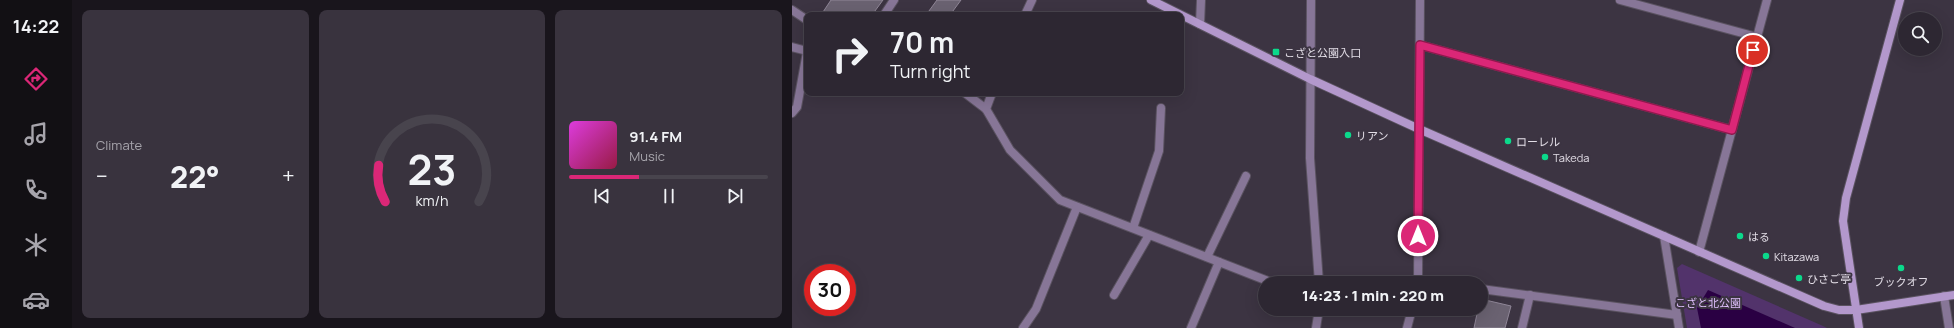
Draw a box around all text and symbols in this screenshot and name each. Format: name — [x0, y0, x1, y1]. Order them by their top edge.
map controls — [1898, 12, 1942, 56]
button: search — [1898, 12, 1942, 56]
text: 14:22 — [13, 14, 59, 38]
text: 70 m — [890, 23, 954, 61]
icon: right — [824, 28, 876, 80]
pin — [1736, 33, 1770, 67]
icon: arrive — [1742, 39, 1764, 61]
place label: こざと公園入口 — [1284, 45, 1361, 60]
marker: こざと公園入口 — [1271, 47, 1281, 57]
text: Turn right — [890, 59, 971, 83]
icon: directions — [22, 65, 50, 93]
icon: music — [22, 120, 50, 148]
text: 91.4 FM — [629, 126, 682, 147]
place label: リアン — [1356, 128, 1389, 143]
marker: リアン — [1343, 130, 1353, 140]
place label: ローレル — [1516, 134, 1560, 149]
text: Climate — [96, 136, 142, 154]
marker: ローレル — [1503, 136, 1513, 146]
text: 23 — [408, 141, 456, 197]
text: Music — [629, 147, 665, 165]
place label: Takeda — [1553, 150, 1589, 165]
marker: Takeda — [1540, 152, 1550, 162]
text: 22° — [170, 156, 220, 197]
text: − — [96, 161, 108, 191]
text: + — [282, 161, 295, 191]
icon: phone — [22, 176, 50, 204]
icon: previous — [591, 185, 613, 207]
icon: pause — [658, 185, 680, 207]
icon: next — [724, 185, 746, 207]
text: km/h — [415, 191, 449, 210]
position arrow — [1397, 215, 1439, 257]
place label: はる — [1748, 229, 1770, 244]
icon: climate — [22, 231, 50, 259]
marker: はる — [1735, 231, 1745, 241]
place label: Kitazawa — [1774, 249, 1819, 264]
marker: Kitazawa — [1761, 251, 1771, 261]
marker: ブックオフ — [1896, 263, 1906, 273]
speed limit sign: 30 — [804, 264, 856, 316]
place label: ひさご亭 — [1807, 271, 1851, 286]
marker: ひさご亭 — [1794, 273, 1804, 283]
place label: ブックオフ — [1874, 274, 1929, 289]
text: 14:23 · 1 min · 220 m — [1302, 285, 1444, 306]
icon: car — [22, 286, 50, 314]
park label: こざと北公園 — [1675, 295, 1741, 310]

